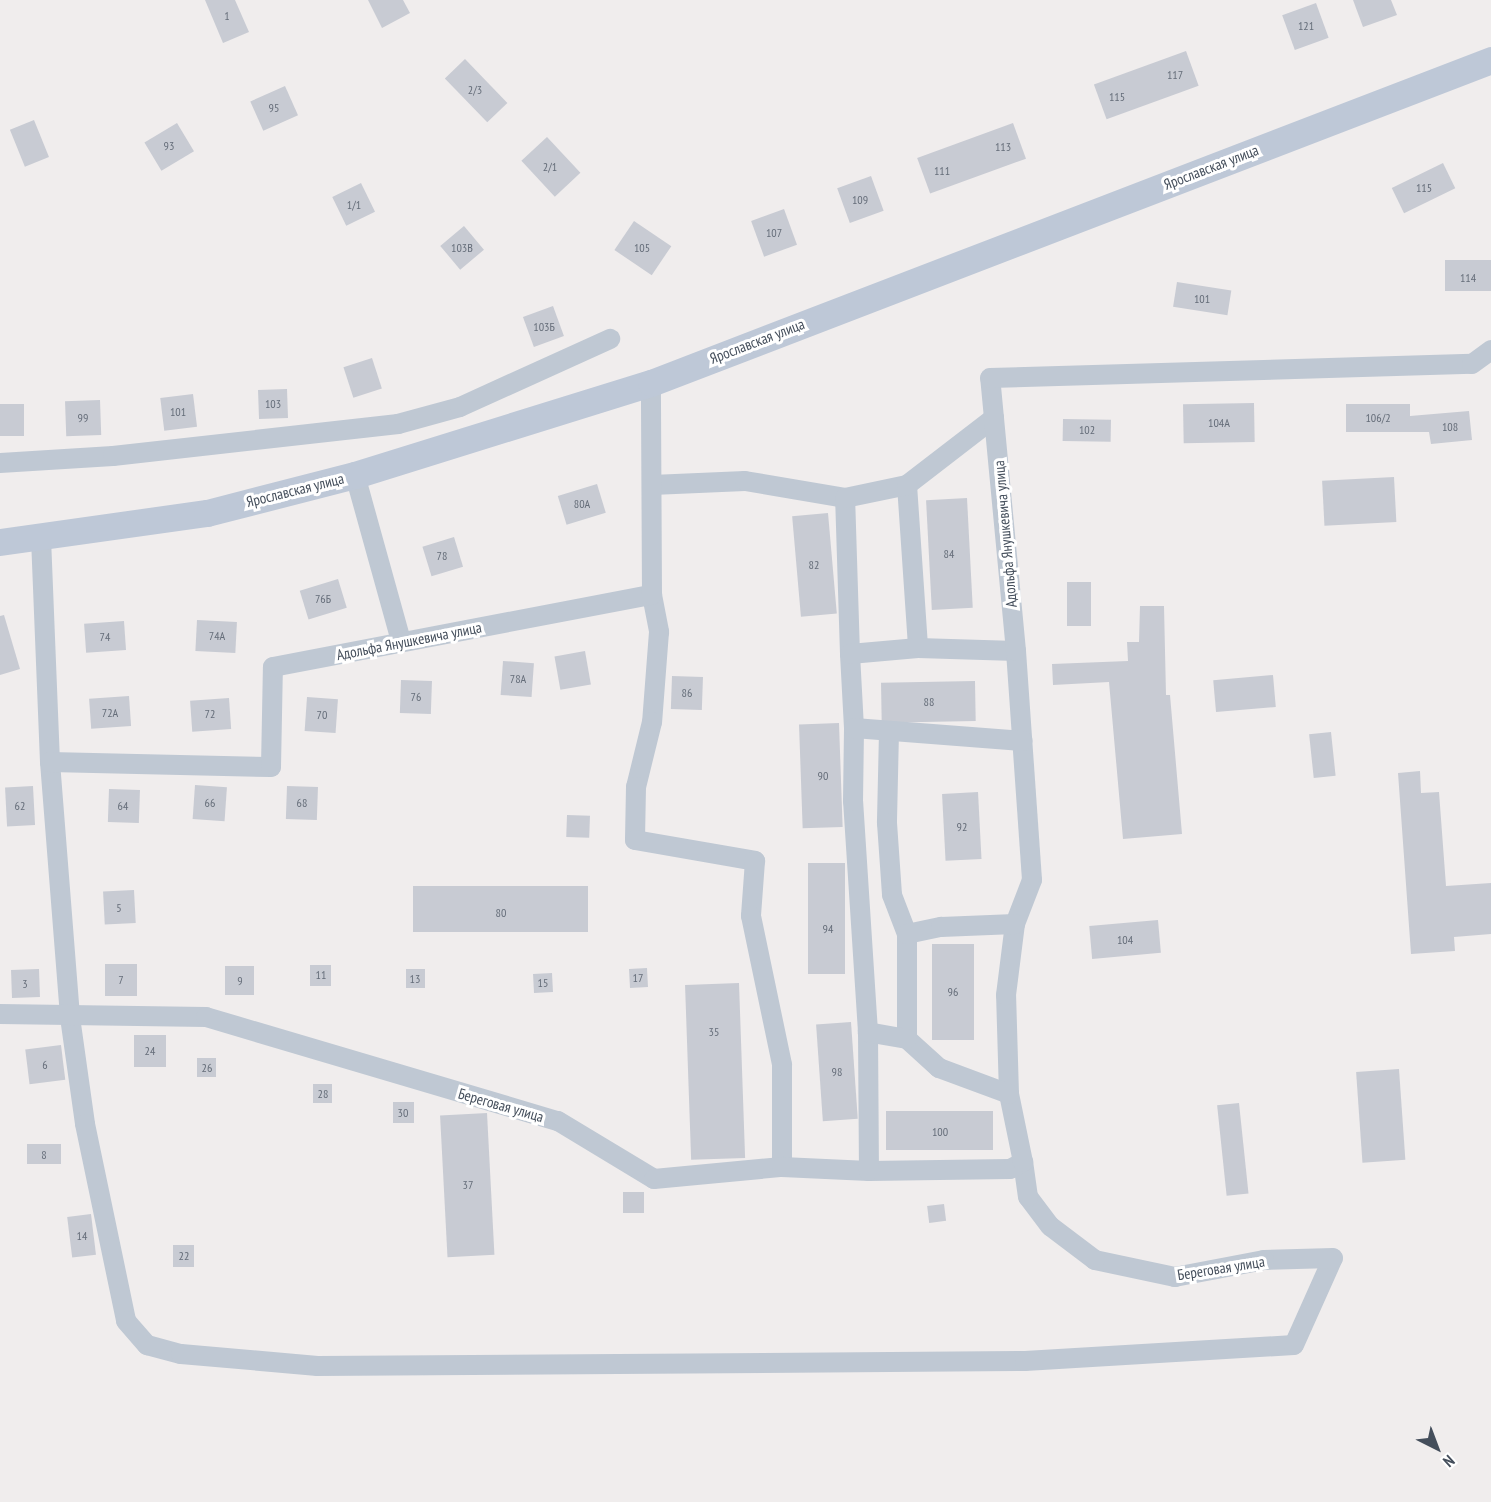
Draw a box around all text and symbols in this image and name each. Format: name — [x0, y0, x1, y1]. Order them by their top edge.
house number: 1 — [224, 9, 230, 23]
house number: 121 — [1298, 19, 1314, 33]
house number: 117 — [1167, 68, 1183, 82]
house number: 2/3 — [468, 83, 482, 97]
house number: 115 — [1109, 90, 1125, 104]
house number: 95 — [269, 101, 279, 115]
house number: 93 — [164, 139, 174, 153]
house number: 113 — [995, 140, 1011, 154]
street label: Ярославская улица — [1161, 141, 1261, 193]
house number: 2/1 — [543, 160, 557, 174]
house number: 111 — [934, 164, 950, 178]
house number: 115 — [1416, 181, 1432, 195]
house number: 109 — [852, 193, 868, 207]
house number: 1/1 — [347, 198, 361, 212]
house number: 107 — [766, 226, 782, 240]
house number: 103В — [451, 241, 473, 255]
house number: 105 — [634, 241, 650, 255]
house number: 114 — [1460, 271, 1476, 285]
house number: 101 — [1194, 292, 1210, 306]
street label: Ярославская улица — [707, 315, 807, 367]
house number: 103Б — [533, 320, 555, 334]
house number: 103 — [265, 397, 281, 411]
house number: 101 — [170, 405, 186, 419]
house number: 99 — [78, 411, 88, 425]
house number: 106/2 — [1365, 411, 1391, 425]
house number: 104А — [1208, 416, 1230, 430]
house number: 108 — [1442, 420, 1458, 434]
house number: 102 — [1079, 423, 1095, 437]
street label: Адольфа Янушкевича улица — [990, 460, 1020, 608]
street label: Ярославская улица — [244, 469, 346, 511]
house number: 80А — [574, 497, 590, 511]
house number: 84 — [944, 547, 954, 561]
house number: 78 — [437, 549, 447, 563]
house number: 82 — [809, 558, 819, 572]
house number: 76Б — [315, 592, 331, 606]
street label: Адольфа Янушкевича улица — [335, 618, 483, 664]
house number: 74А — [209, 629, 225, 643]
house number: 74 — [100, 630, 110, 644]
house number: 78А — [510, 672, 526, 686]
house number: 86 — [682, 686, 692, 700]
house number: 76 — [411, 690, 421, 704]
house number: 88 — [924, 695, 934, 709]
house number: 72А — [102, 706, 118, 720]
house number: 72 — [205, 707, 215, 721]
house number: 70 — [317, 708, 327, 722]
house number: 90 — [818, 769, 828, 783]
house number: 66 — [205, 796, 215, 810]
house number: 68 — [297, 796, 307, 810]
house number: 62 — [15, 799, 25, 813]
house number: 64 — [118, 799, 128, 813]
house number: 92 — [957, 820, 967, 834]
house number: 5 — [116, 901, 122, 915]
house number: 80 — [496, 906, 506, 920]
house number: 94 — [823, 922, 833, 936]
house number: 104 — [1117, 933, 1133, 947]
house number: 11 — [316, 968, 326, 982]
house number: 17 — [633, 971, 643, 985]
house number: 13 — [410, 972, 420, 986]
house number: 7 — [118, 973, 124, 987]
house number: 9 — [237, 974, 243, 988]
house number: 15 — [538, 976, 548, 990]
house number: 3 — [22, 977, 28, 991]
house number: 96 — [948, 985, 958, 999]
house number: 35 — [709, 1025, 719, 1039]
house number: 24 — [145, 1044, 155, 1058]
house number: 6 — [42, 1058, 48, 1072]
house number: 26 — [202, 1061, 212, 1075]
house number: 98 — [832, 1065, 842, 1079]
street label: Береговая улица — [456, 1084, 546, 1126]
house number: 28 — [318, 1087, 328, 1101]
house number: 30 — [398, 1106, 408, 1120]
house number: 100 — [932, 1125, 948, 1139]
house number: 8 — [41, 1148, 47, 1162]
house number: 37 — [463, 1178, 473, 1192]
house number: 14 — [77, 1229, 87, 1243]
house number: 22 — [179, 1249, 189, 1263]
street label: Береговая улица — [1176, 1252, 1266, 1284]
north arrow — [1407, 1418, 1467, 1478]
text: N — [1439, 1451, 1459, 1472]

